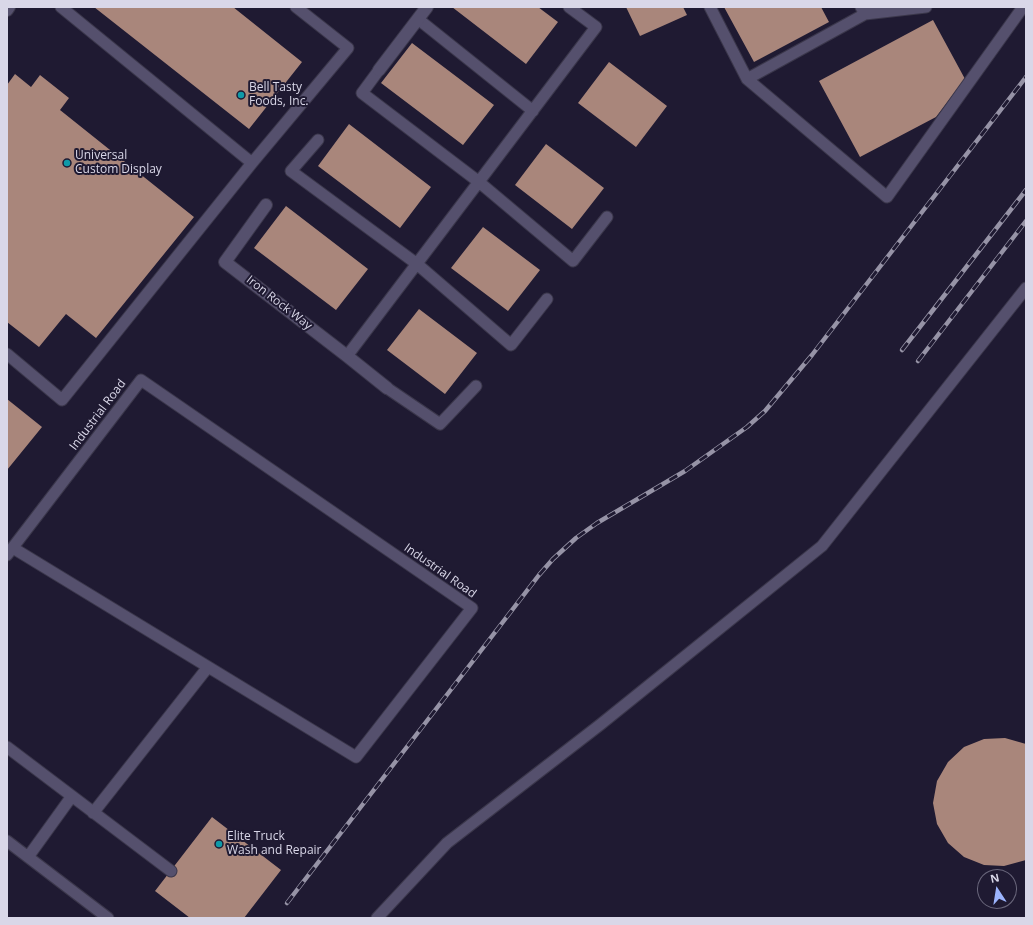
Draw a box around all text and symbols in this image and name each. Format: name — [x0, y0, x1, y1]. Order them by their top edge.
place label: Bell Tasty Foods, Inc. — [249, 81, 309, 109]
marker: Bell Tasty Foods, Inc. — [236, 90, 246, 100]
place label: Universal Custom Display — [75, 149, 162, 177]
marker: Universal Custom Display — [62, 158, 72, 168]
street label: Iron Rock Way — [243, 273, 315, 333]
street label: Industrial Road — [67, 377, 129, 453]
street label: Industrial Road — [401, 541, 479, 601]
place label: Elite Truck Wash and Repair — [227, 830, 322, 858]
marker: Elite Truck Wash and Repair — [214, 839, 224, 849]
north arrow — [977, 869, 1017, 909]
text: N — [989, 869, 1001, 886]

